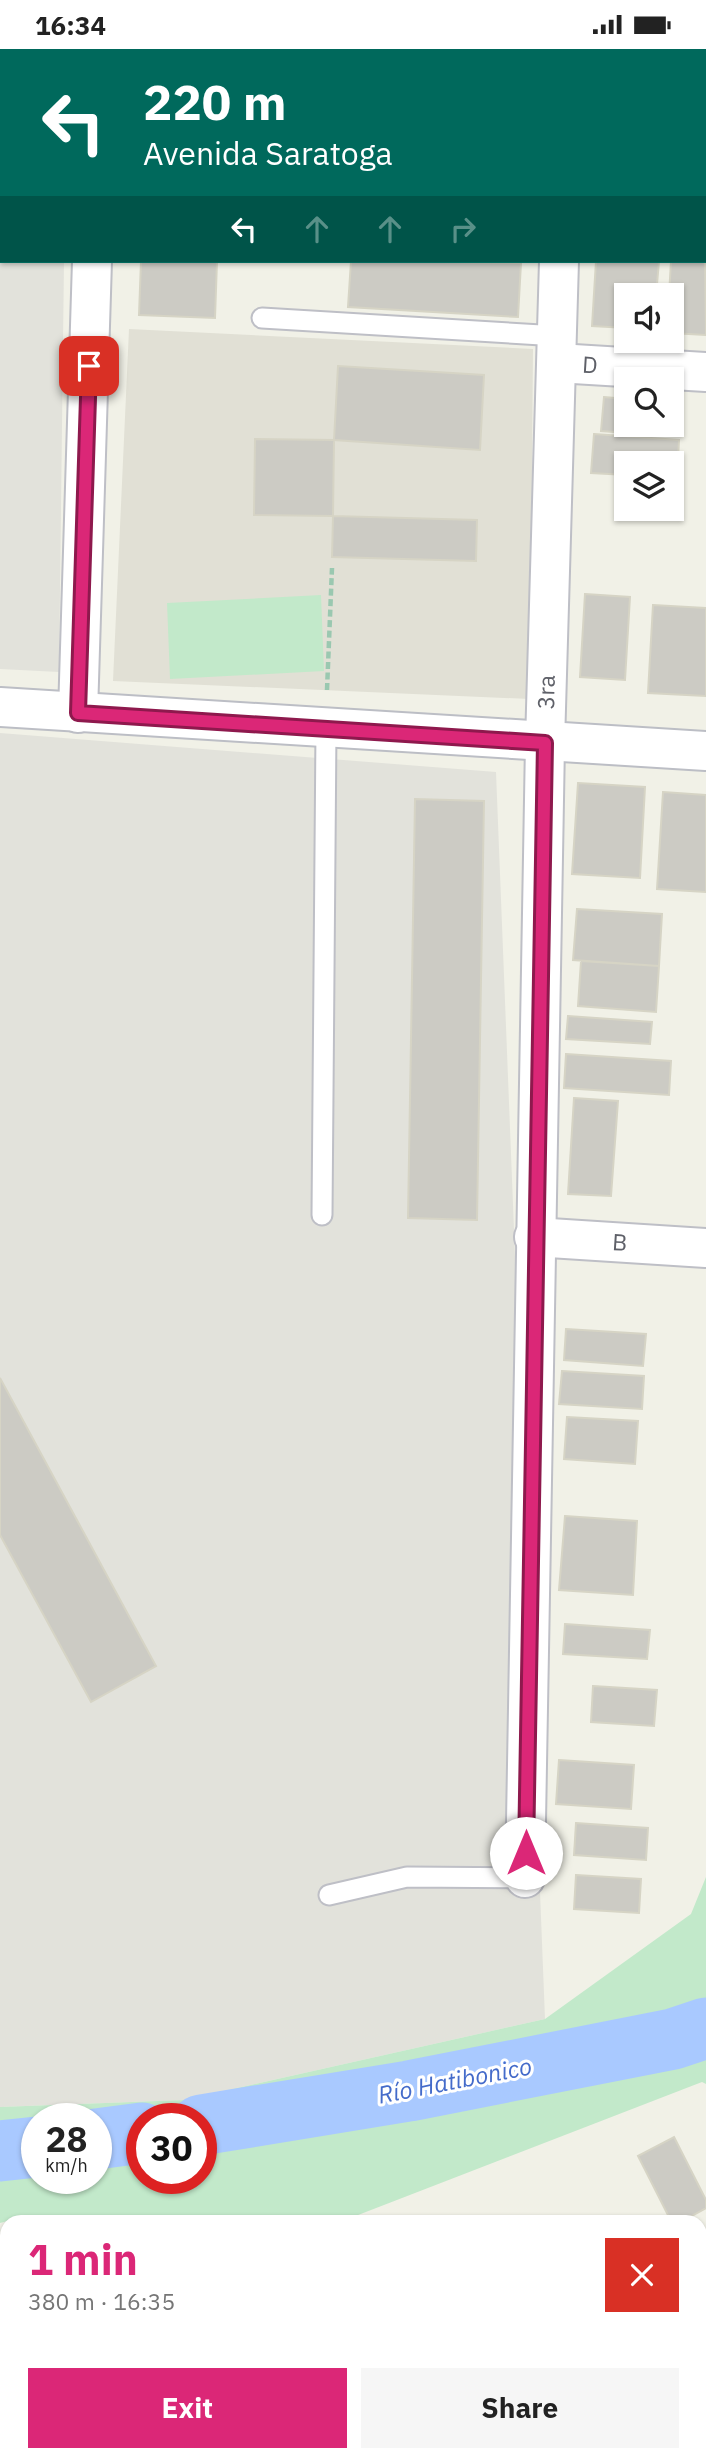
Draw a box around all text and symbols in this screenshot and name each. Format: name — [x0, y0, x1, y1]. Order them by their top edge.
text: 16:34 — [35, 8, 106, 42]
text: 220 m — [143, 70, 287, 133]
icon: left — [28, 77, 119, 168]
text: Avenida Saratoga — [143, 132, 393, 174]
icon: left — [225, 210, 263, 248]
icon: ahead — [298, 210, 336, 248]
icon: ahead — [371, 210, 409, 248]
icon: right — [444, 210, 482, 248]
map controls — [614, 283, 684, 521]
button: sound — [614, 283, 684, 353]
pin — [59, 336, 119, 396]
icon: arrive — [70, 347, 108, 385]
street label: D — [581, 349, 599, 379]
button: search — [614, 367, 684, 437]
button: layers — [614, 451, 684, 521]
street label: 3ra — [530, 675, 561, 710]
street label: B — [611, 1226, 628, 1257]
position arrow — [489, 1816, 563, 1890]
water label: Río Hatibonico — [375, 2049, 535, 2111]
speed limit sign: 30 — [126, 2103, 217, 2194]
text: 28 — [45, 2116, 88, 2162]
text: km/h — [45, 2154, 88, 2177]
text: 1 min — [28, 2232, 138, 2287]
button: close — [605, 2238, 679, 2312]
text: 380 m · 16:35 — [28, 2286, 175, 2316]
button: Exit — [28, 2368, 347, 2448]
button: Share — [361, 2368, 679, 2448]

